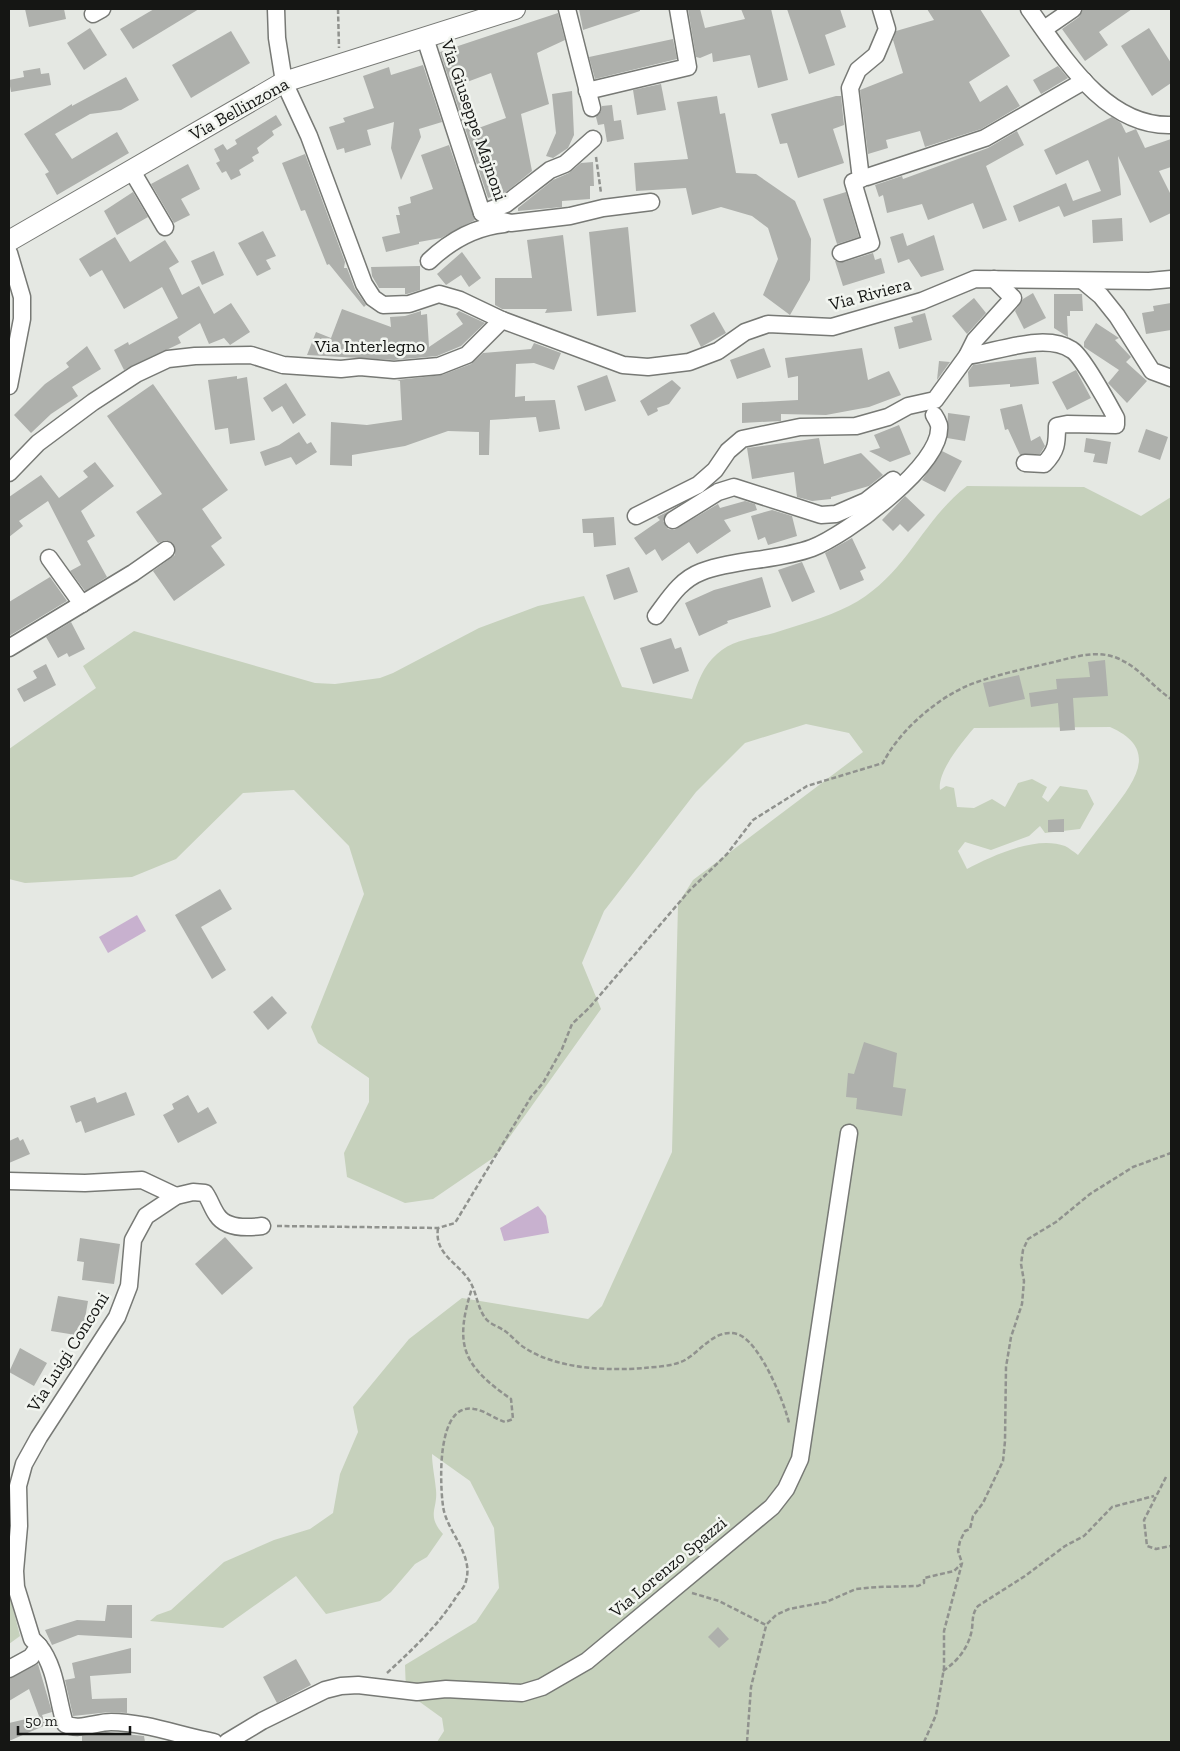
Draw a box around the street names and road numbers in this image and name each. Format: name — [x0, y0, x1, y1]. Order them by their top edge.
street label: Via Giuseppe Majnoni — [436, 35, 512, 204]
street label: Via Bellinzona — [185, 73, 293, 146]
street label: Via Riviera — [826, 272, 914, 316]
street label: Via Interlegno — [314, 335, 425, 357]
street label: Via Luigi Conconi — [22, 1288, 114, 1417]
street label: Via Lorenzo Spazzi — [604, 1512, 731, 1623]

